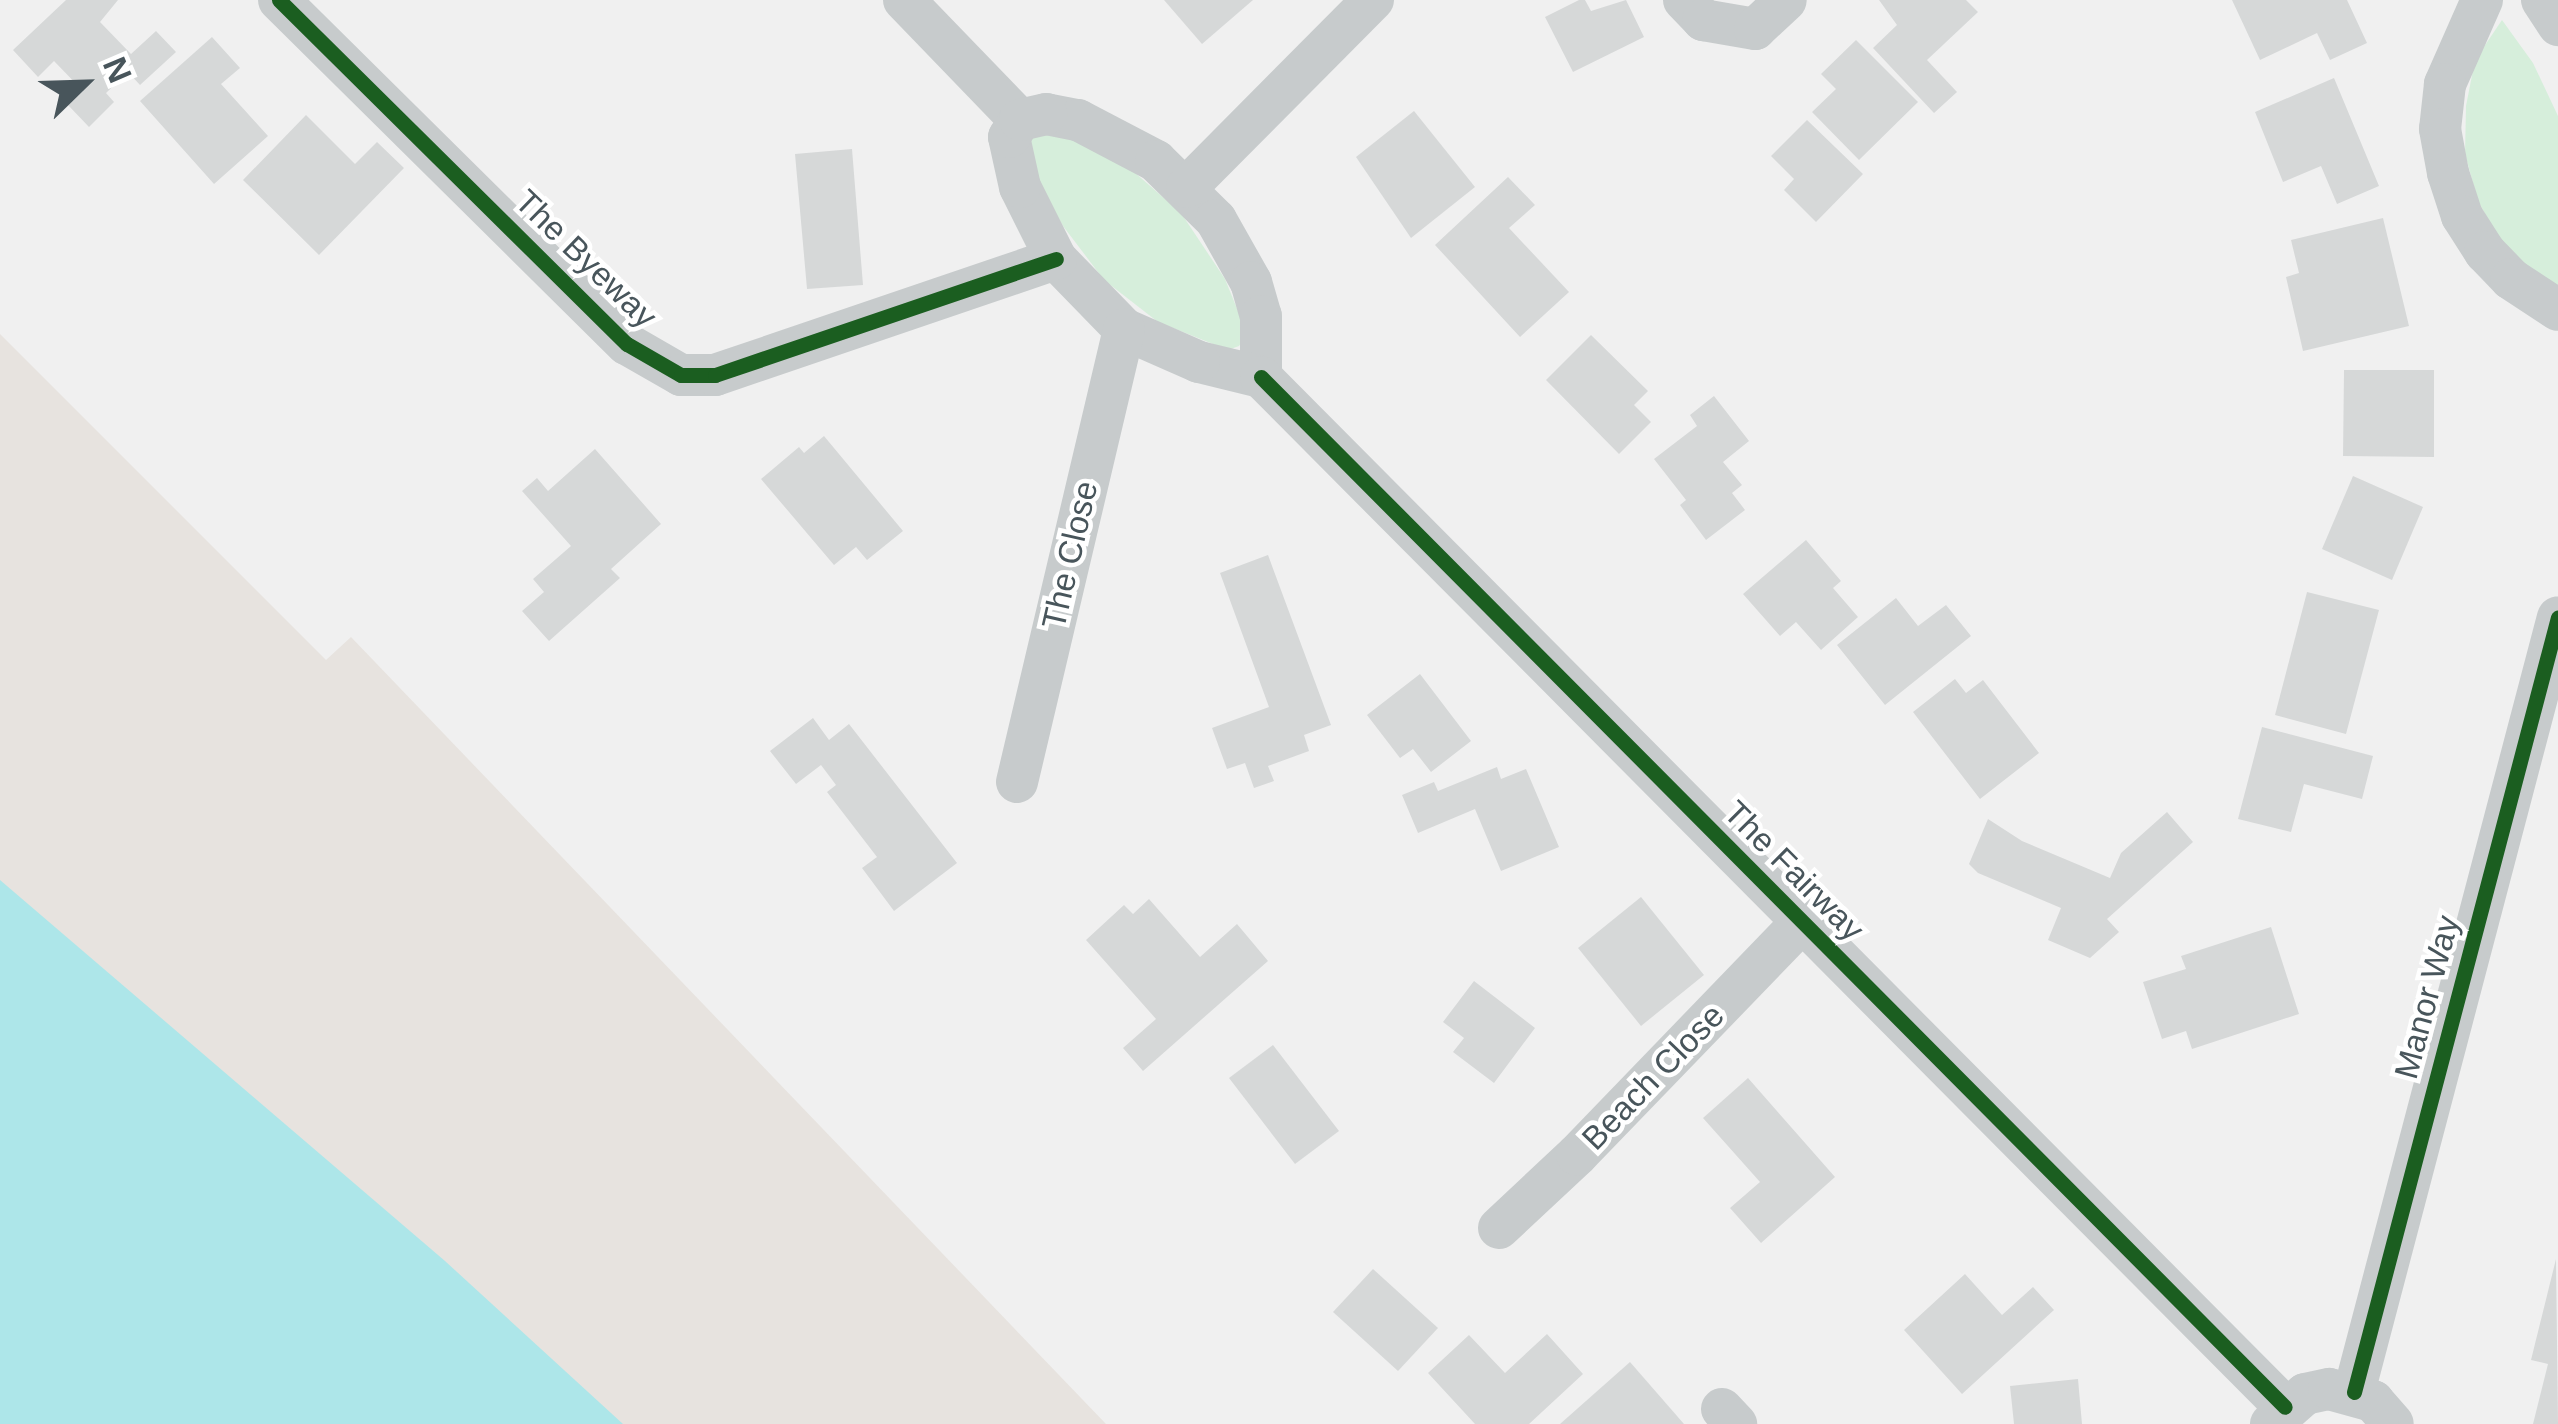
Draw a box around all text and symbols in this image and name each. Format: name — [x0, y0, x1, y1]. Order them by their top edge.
north arrow — [24, 24, 144, 144]
text: N — [96, 52, 139, 88]
street label: The Byeway — [507, 182, 665, 336]
street label: The Close — [1034, 477, 1106, 633]
street label: The Fairway — [1716, 793, 1872, 949]
street label: Manor Way — [2386, 911, 2468, 1083]
street label: Beach Close — [1574, 996, 1732, 1158]

